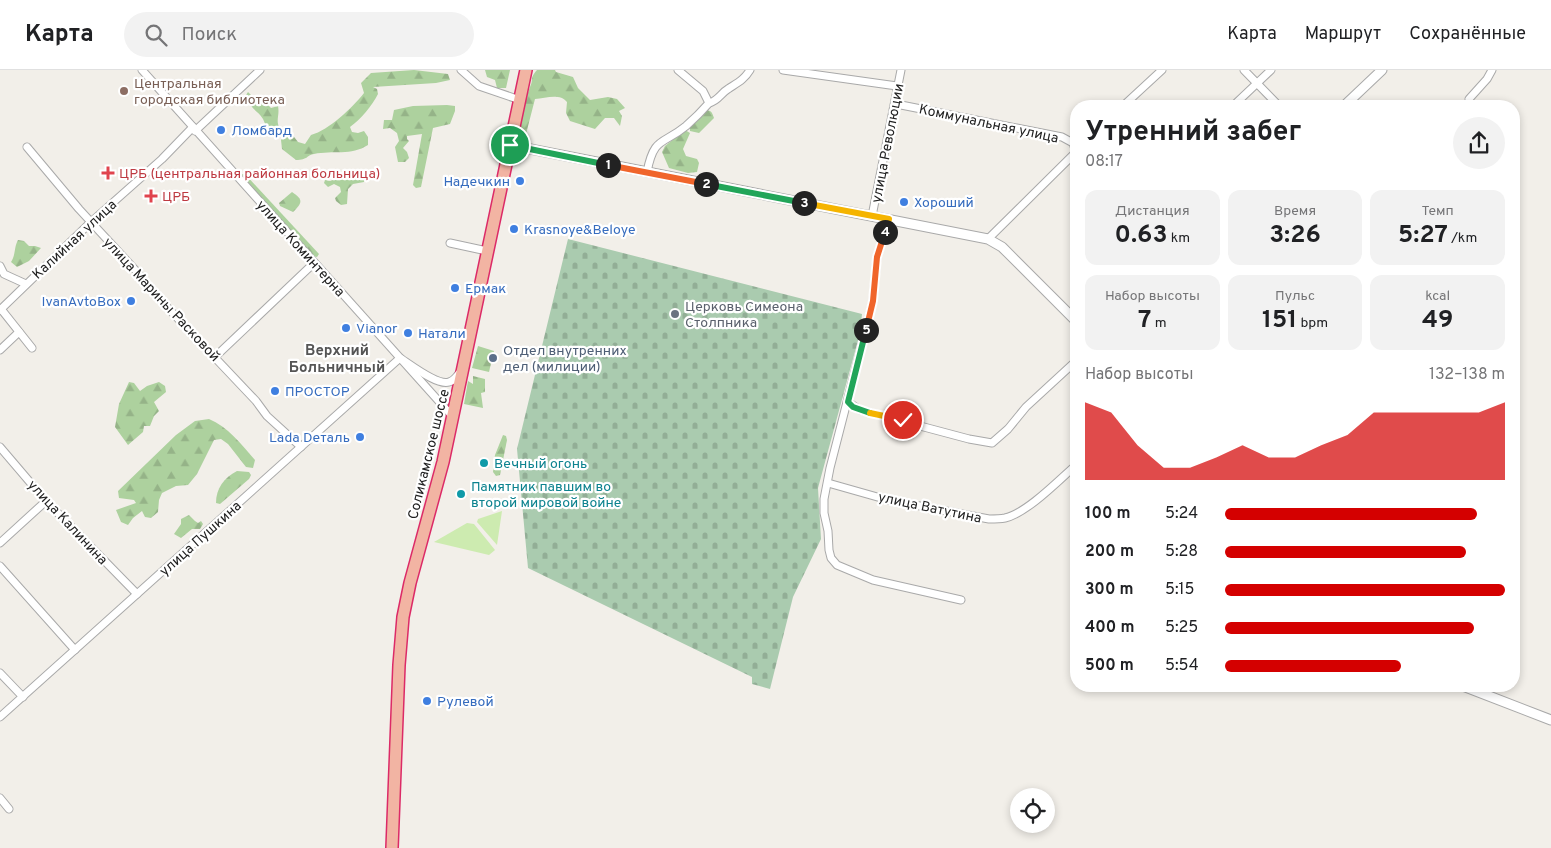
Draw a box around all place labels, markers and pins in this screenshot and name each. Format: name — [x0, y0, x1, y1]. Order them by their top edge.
place label: Центральная городская библиотека — [134, 76, 285, 109]
marker: Центральная городская библиотека — [118, 85, 130, 97]
place label: Ломбард — [231, 123, 292, 140]
marker: Ломбард — [215, 124, 227, 136]
pin — [489, 124, 531, 166]
pin: 1 — [596, 152, 620, 178]
marker: ЦРБ (центральная районная больница) — [101, 166, 115, 180]
place label: ЦРБ (центральная районная больница) — [119, 166, 380, 183]
pin: 2 — [694, 172, 718, 196]
place label: Надечкин — [443, 174, 510, 191]
marker: Надечкин — [514, 175, 526, 187]
marker: ЦРБ — [144, 189, 158, 203]
place label: ЦРБ — [162, 189, 190, 206]
pin: 3 — [792, 190, 816, 216]
place label: Хороший — [914, 195, 974, 212]
marker: Хороший — [898, 196, 910, 208]
pin: 4 — [872, 220, 898, 244]
place label: Krasnoye&Beloye — [524, 222, 636, 239]
marker: Krasnoye&Beloye — [508, 223, 520, 235]
place label: Ермак — [465, 281, 506, 298]
marker: Ермак — [449, 282, 461, 294]
place label: IvanAvtoBox — [42, 294, 121, 311]
marker: IvanAvtoBox — [125, 295, 137, 307]
place label: Церковь Симеона Столпника — [685, 299, 803, 332]
marker: Церковь Симеона Столпника — [669, 308, 681, 320]
pin: 5 — [854, 318, 878, 342]
place label: Vianor — [356, 321, 398, 338]
marker: Vianor — [340, 322, 352, 334]
place label: Натали — [418, 326, 466, 343]
marker: Натали — [402, 327, 414, 339]
place label: Отдел внутренних дел (милиции) — [503, 343, 627, 376]
marker: Отдел внутренних дел (милиции) — [487, 352, 499, 364]
place label: ПРОСТОР — [285, 384, 350, 401]
marker: ПРОСТОР — [269, 385, 281, 397]
pin — [882, 399, 924, 441]
place label: Lada Dеталь — [269, 430, 350, 447]
marker: Lada Dеталь — [354, 431, 366, 443]
place label: Вечный огонь — [494, 456, 587, 473]
marker: Вечный огонь — [478, 457, 490, 469]
place label: Памятник павшим во второй мировой войне — [471, 479, 621, 512]
marker: Памятник павшим во второй мировой войне — [455, 488, 467, 500]
place label: Рулевой — [437, 694, 494, 711]
marker: Рулевой — [421, 695, 433, 707]

